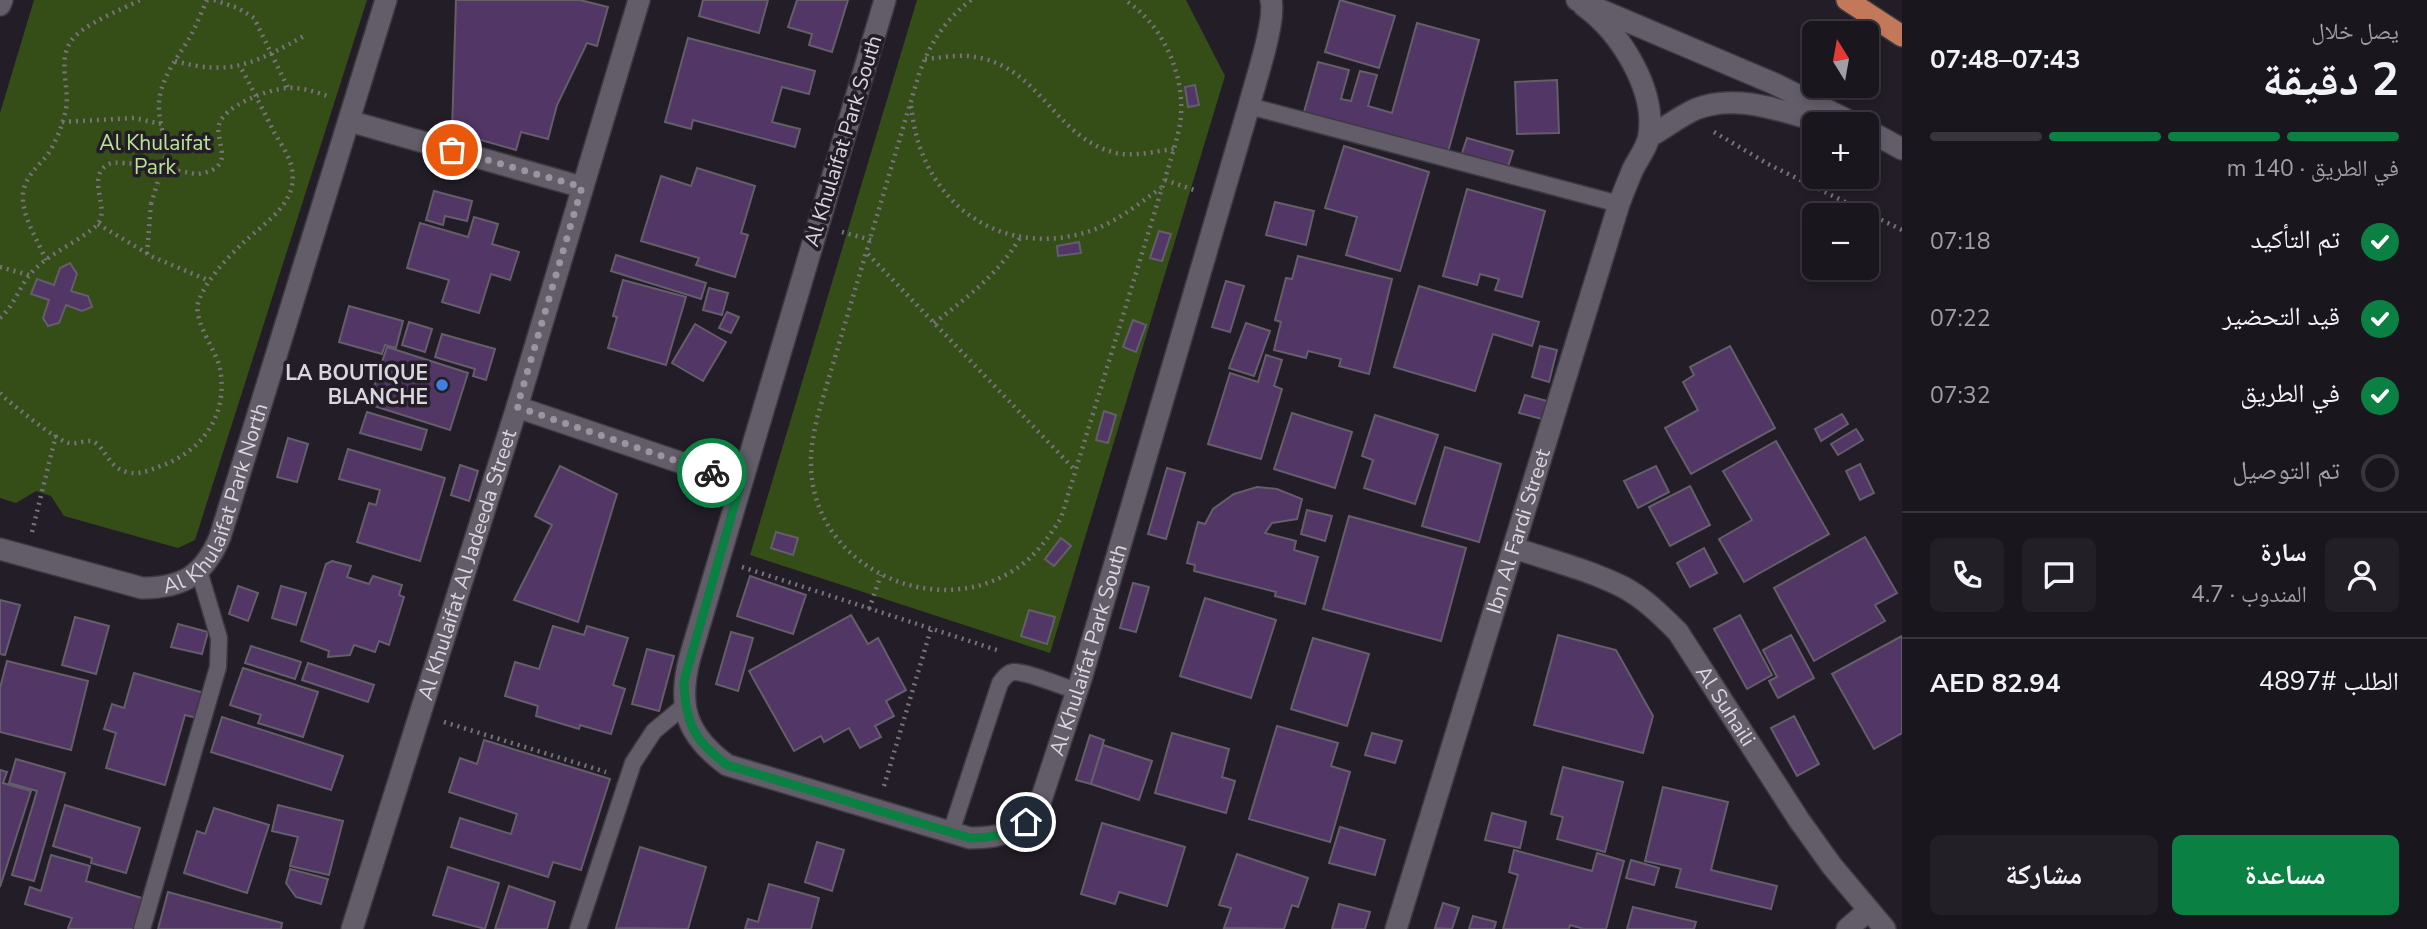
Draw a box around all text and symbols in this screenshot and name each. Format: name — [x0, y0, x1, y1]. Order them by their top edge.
text: يصل خلال — [2311, 16, 2399, 47]
north arrow — [1802, 21, 1880, 98]
map controls — [1802, 21, 1879, 280]
street label: Al Khulaifat Park South — [797, 32, 889, 250]
text: 07:43–07:48 — [1930, 42, 2081, 77]
text: 2 دقيقة — [2262, 48, 2399, 111]
button: + — [1802, 112, 1879, 189]
pin — [422, 120, 482, 180]
park label: Al Khulaifat Park — [99, 129, 211, 181]
icon: bag — [433, 131, 471, 169]
text: في الطريق · 140 m — [2227, 153, 2399, 184]
button: − — [1802, 203, 1879, 280]
text: تم التأكيد — [2251, 222, 2340, 257]
icon: check — [2361, 223, 2399, 261]
text: 07:18 — [1930, 226, 1990, 257]
text: قيد التحضير — [2222, 299, 2340, 334]
icon: check — [2361, 300, 2399, 338]
text: 07:22 — [1930, 303, 1990, 334]
place label: LA BOUTIQUE BLANCHE — [285, 359, 428, 411]
text: في الطريق — [2240, 376, 2340, 411]
marker: LA BOUTIQUE BLANCHE — [434, 377, 450, 393]
icon: check — [2361, 377, 2399, 415]
text: 07:32 — [1930, 380, 1990, 411]
street label: Al Khulaifat Park North — [160, 400, 275, 600]
street label: Al Khulaifat Al Jadeeda Street — [411, 425, 523, 704]
courier — [677, 438, 747, 508]
street label: Ibn Al Fardi Street — [1480, 445, 1557, 617]
text: تم التوصيل — [2232, 453, 2340, 488]
icon: bike — [693, 454, 731, 492]
text: سارة — [2260, 535, 2307, 570]
button: phone — [1930, 538, 2004, 612]
button: chat — [2022, 538, 2096, 612]
button: person — [2325, 538, 2399, 612]
street label: Al Khulaifat Park South — [1043, 541, 1134, 760]
text: المندوب · 4.7 — [2191, 579, 2307, 610]
street label: Al Suhaili — [1689, 660, 1762, 752]
text: الطلب #4897 — [2259, 664, 2399, 699]
text: AED 82.94 — [1930, 666, 2061, 701]
pin — [996, 792, 1056, 852]
icon: home — [1007, 803, 1045, 841]
button: مشاركة — [1930, 835, 2158, 915]
button: مساعدة — [2172, 835, 2399, 915]

